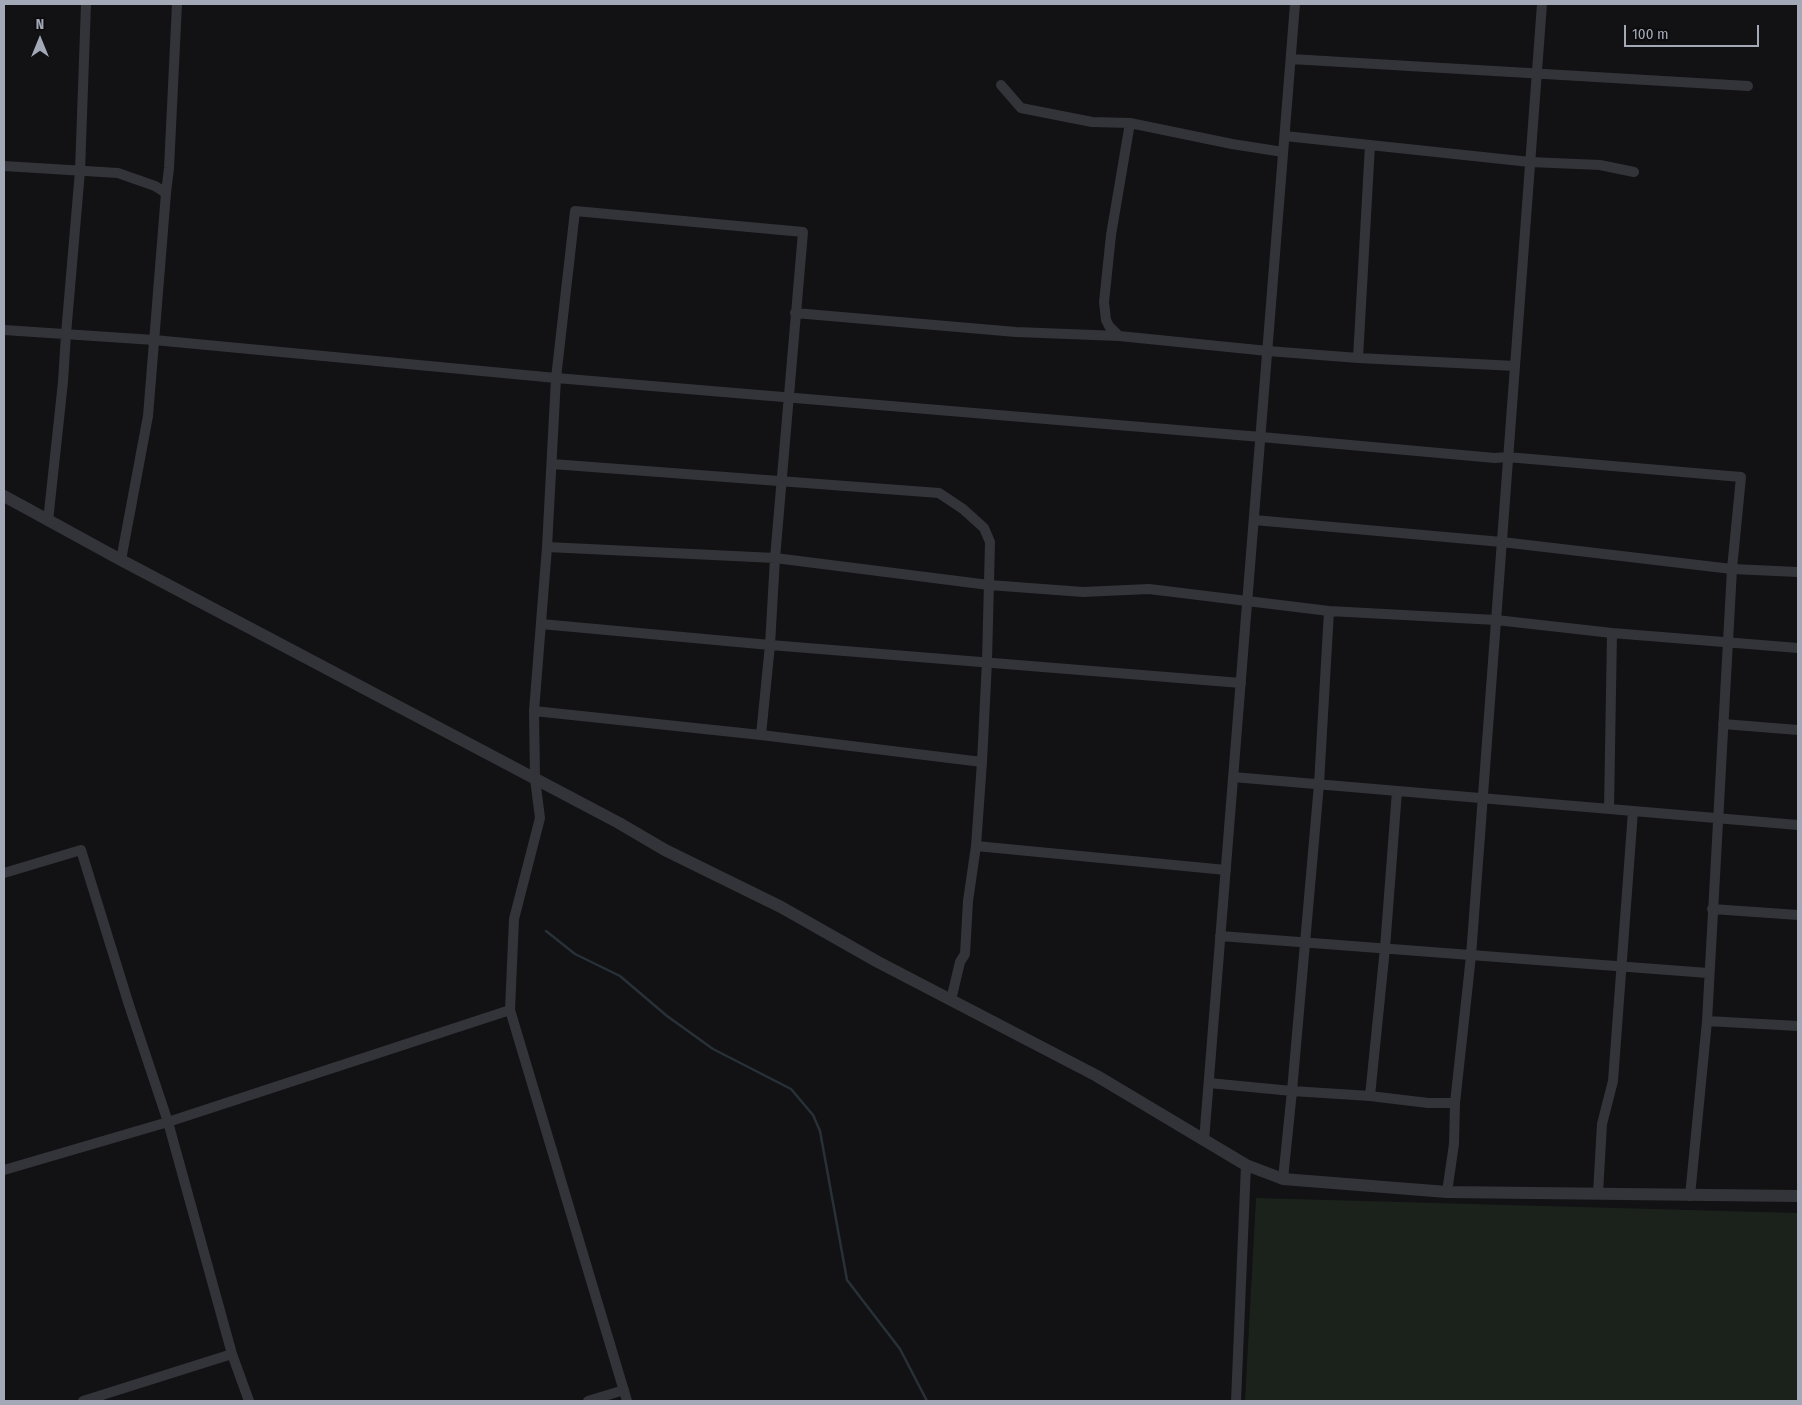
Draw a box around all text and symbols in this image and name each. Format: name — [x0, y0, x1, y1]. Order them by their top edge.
north arrow — [15, 15, 65, 65]
scale bar — [1627, 15, 1762, 47]
text: N — [36, 16, 44, 33]
text: 100 m — [1632, 25, 1669, 43]

